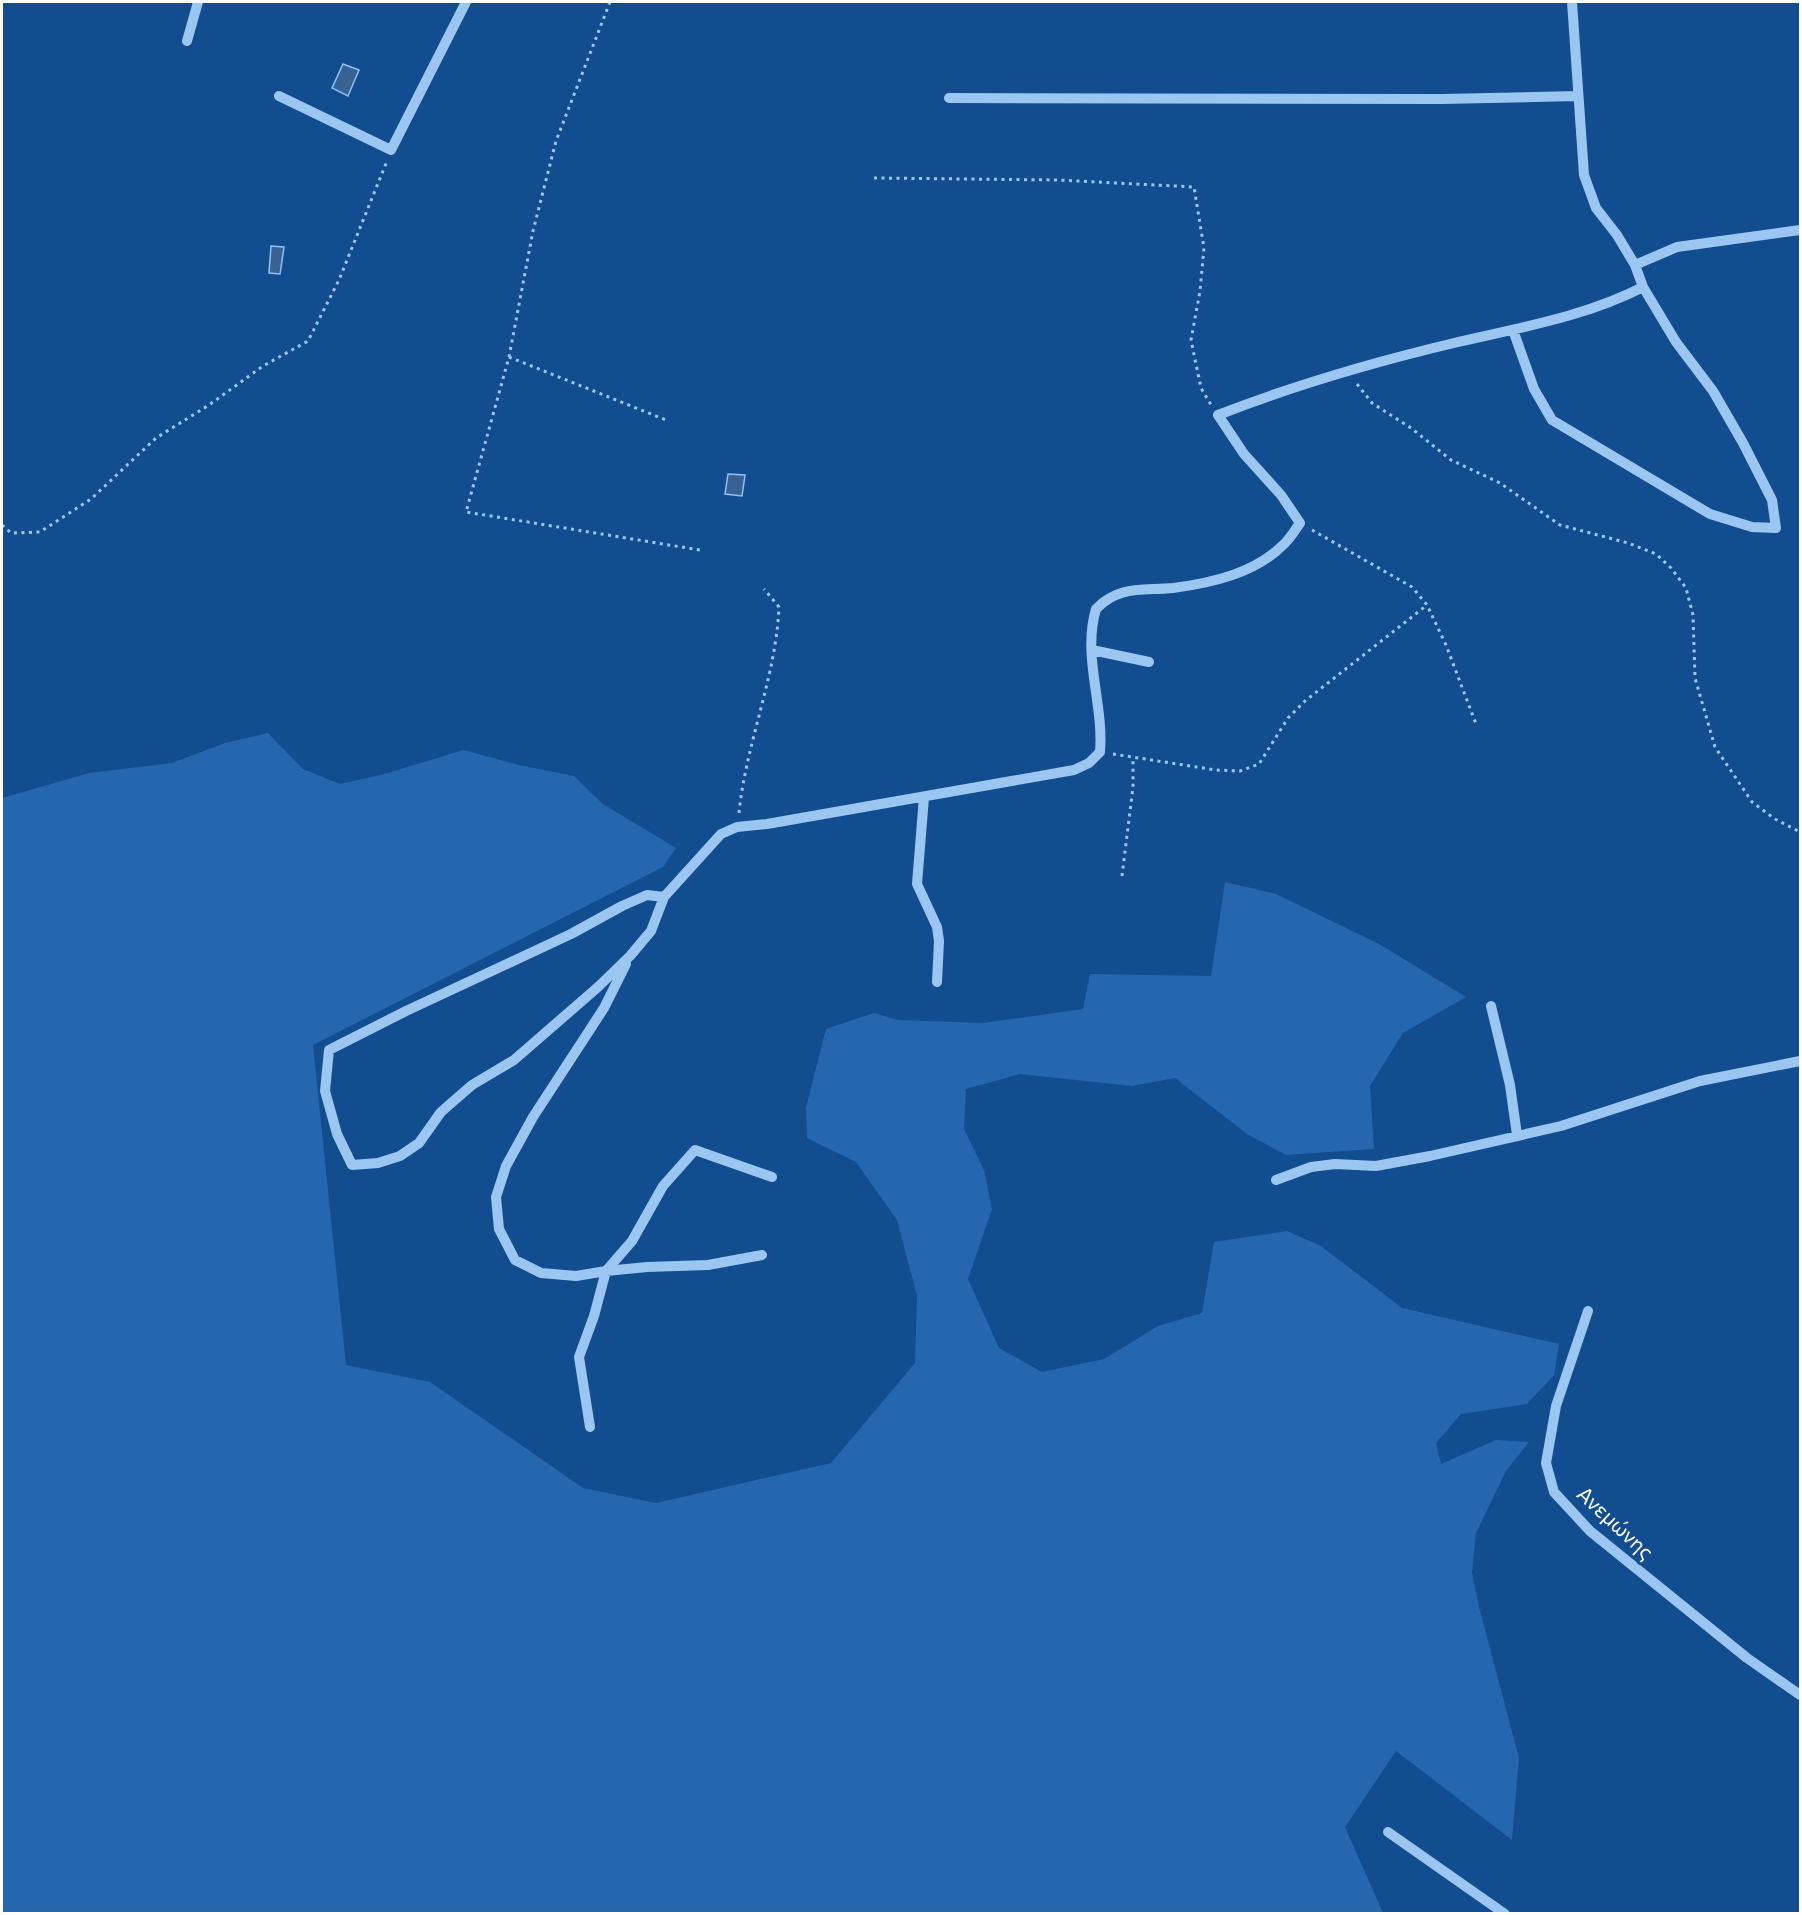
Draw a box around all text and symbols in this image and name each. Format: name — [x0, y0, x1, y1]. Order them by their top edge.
street label: Ανεμώνης — [1573, 1480, 1659, 1564]

